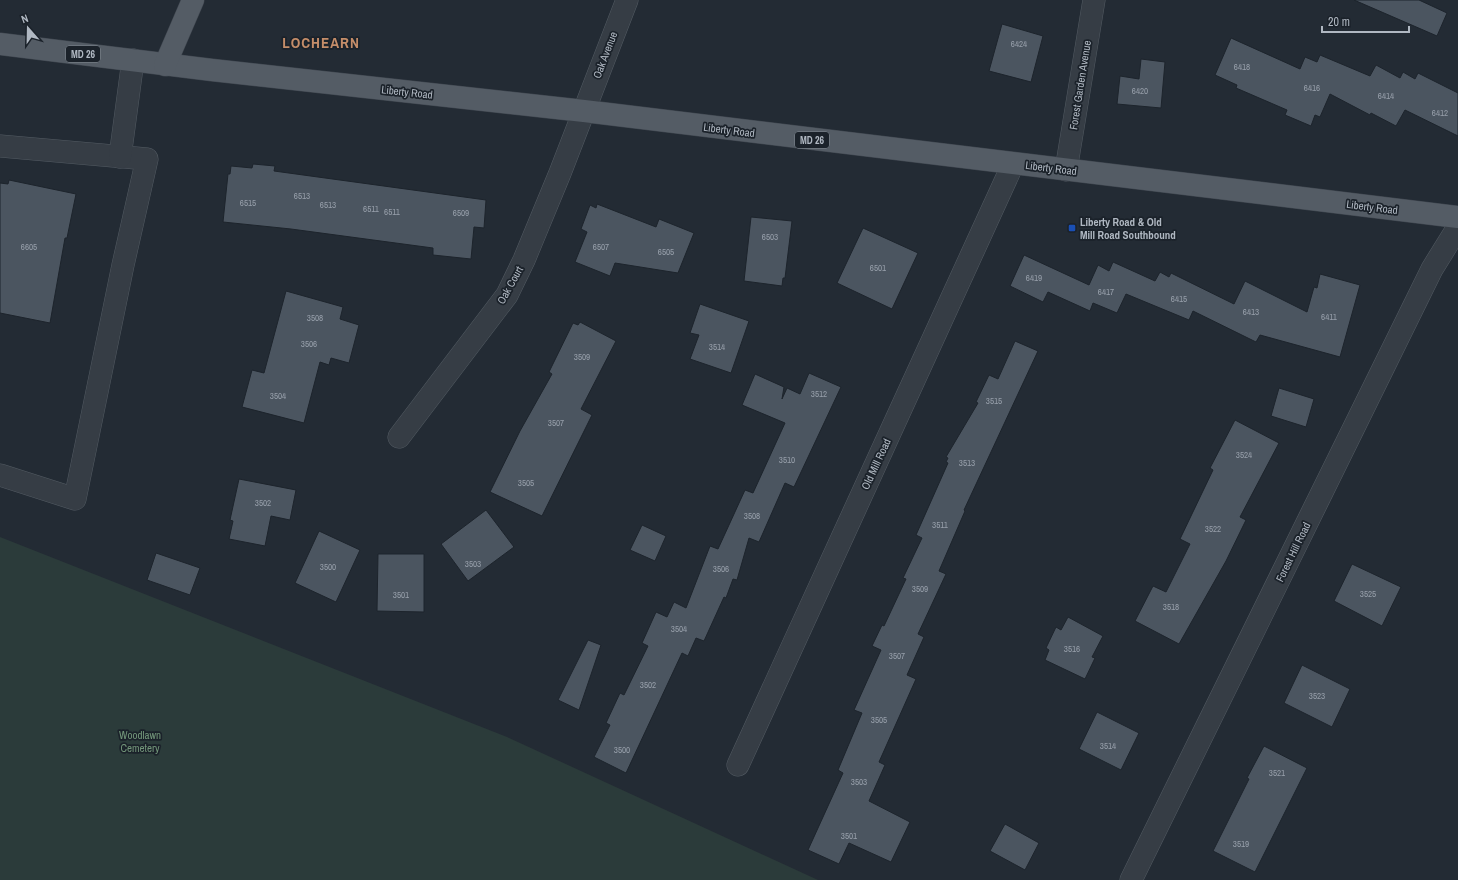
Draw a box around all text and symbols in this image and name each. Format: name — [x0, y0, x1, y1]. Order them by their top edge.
north arrow — [8, 8, 48, 48]
scale bar — [1322, 8, 1409, 34]
text: N — [19, 11, 30, 26]
text: 20 m — [1328, 14, 1350, 30]
street label: Oak Avenue — [590, 30, 620, 80]
district label: LOCHEARN — [282, 32, 360, 53]
house number: 6424 — [1011, 38, 1027, 50]
street label: Forest Garden Avenue — [1066, 39, 1094, 131]
road number: MD 26 — [66, 46, 100, 62]
house number: 6418 — [1234, 61, 1250, 73]
street label: Liberty Road — [381, 82, 433, 102]
house number: 6416 — [1304, 82, 1320, 94]
house number: 6420 — [1132, 85, 1148, 97]
house number: 6414 — [1378, 90, 1394, 102]
house number: 6412 — [1432, 107, 1448, 119]
street label: Liberty Road — [703, 120, 755, 140]
road number: MD 26 — [795, 132, 829, 148]
street label: Liberty Road — [1025, 158, 1077, 178]
house number: 6513 — [294, 190, 310, 202]
house number: 6515 — [240, 197, 256, 209]
street label: Liberty Road — [1346, 197, 1398, 217]
house number: 6513 — [320, 199, 336, 211]
house number: 6511 — [363, 203, 379, 215]
house number: 6511 — [384, 206, 400, 218]
house number: 6509 — [453, 207, 469, 219]
place label: Liberty Road & Old Mill Road Southbound — [1080, 215, 1176, 242]
marker: Liberty Road & Old Mill Road Southbound — [1067, 223, 1077, 233]
house number: 6503 — [762, 231, 778, 243]
house number: 6605 — [21, 241, 37, 253]
house number: 6507 — [593, 241, 609, 253]
house number: 6505 — [658, 246, 674, 258]
house number: 6501 — [870, 262, 886, 274]
street label: Oak Court — [494, 263, 526, 306]
house number: 6419 — [1026, 272, 1042, 284]
house number: 6417 — [1098, 286, 1114, 298]
house number: 6415 — [1171, 293, 1187, 305]
house number: 6413 — [1243, 306, 1259, 318]
house number: 6411 — [1321, 311, 1337, 323]
house number: 3508 — [307, 312, 323, 324]
house number: 3506 — [301, 338, 317, 350]
house number: 3514 — [709, 341, 725, 353]
house number: 3509 — [574, 351, 590, 363]
house number: 3512 — [811, 388, 827, 400]
house number: 3504 — [270, 390, 286, 402]
house number: 3515 — [986, 395, 1002, 407]
house number: 3507 — [548, 417, 564, 429]
street label: Old Mill Road — [858, 436, 894, 492]
house number: 3524 — [1236, 449, 1252, 461]
house number: 3510 — [779, 454, 795, 466]
house number: 3513 — [959, 457, 975, 469]
house number: 3505 — [518, 477, 534, 489]
house number: 3502 — [255, 497, 271, 509]
house number: 3508 — [744, 510, 760, 522]
house number: 3511 — [932, 519, 948, 531]
street label: Forest Hill Road — [1273, 520, 1313, 584]
house number: 3522 — [1205, 523, 1221, 535]
house number: 3503 — [465, 558, 481, 570]
house number: 3500 — [320, 561, 336, 573]
house number: 3506 — [713, 563, 729, 575]
house number: 3509 — [912, 583, 928, 595]
house number: 3525 — [1360, 588, 1376, 600]
house number: 3501 — [393, 589, 409, 601]
house number: 3518 — [1163, 601, 1179, 613]
house number: 3504 — [671, 623, 687, 635]
house number: 3516 — [1064, 643, 1080, 655]
house number: 3507 — [889, 650, 905, 662]
house number: 3502 — [640, 679, 656, 691]
house number: 3523 — [1309, 690, 1325, 702]
house number: 3505 — [871, 714, 887, 726]
park label: Woodlawn Cemetery — [119, 728, 161, 755]
house number: 3514 — [1100, 740, 1116, 752]
house number: 3500 — [614, 744, 630, 756]
house number: 3521 — [1269, 767, 1285, 779]
house number: 3503 — [851, 776, 867, 788]
house number: 3501 — [841, 830, 857, 842]
house number: 3519 — [1233, 838, 1249, 850]

